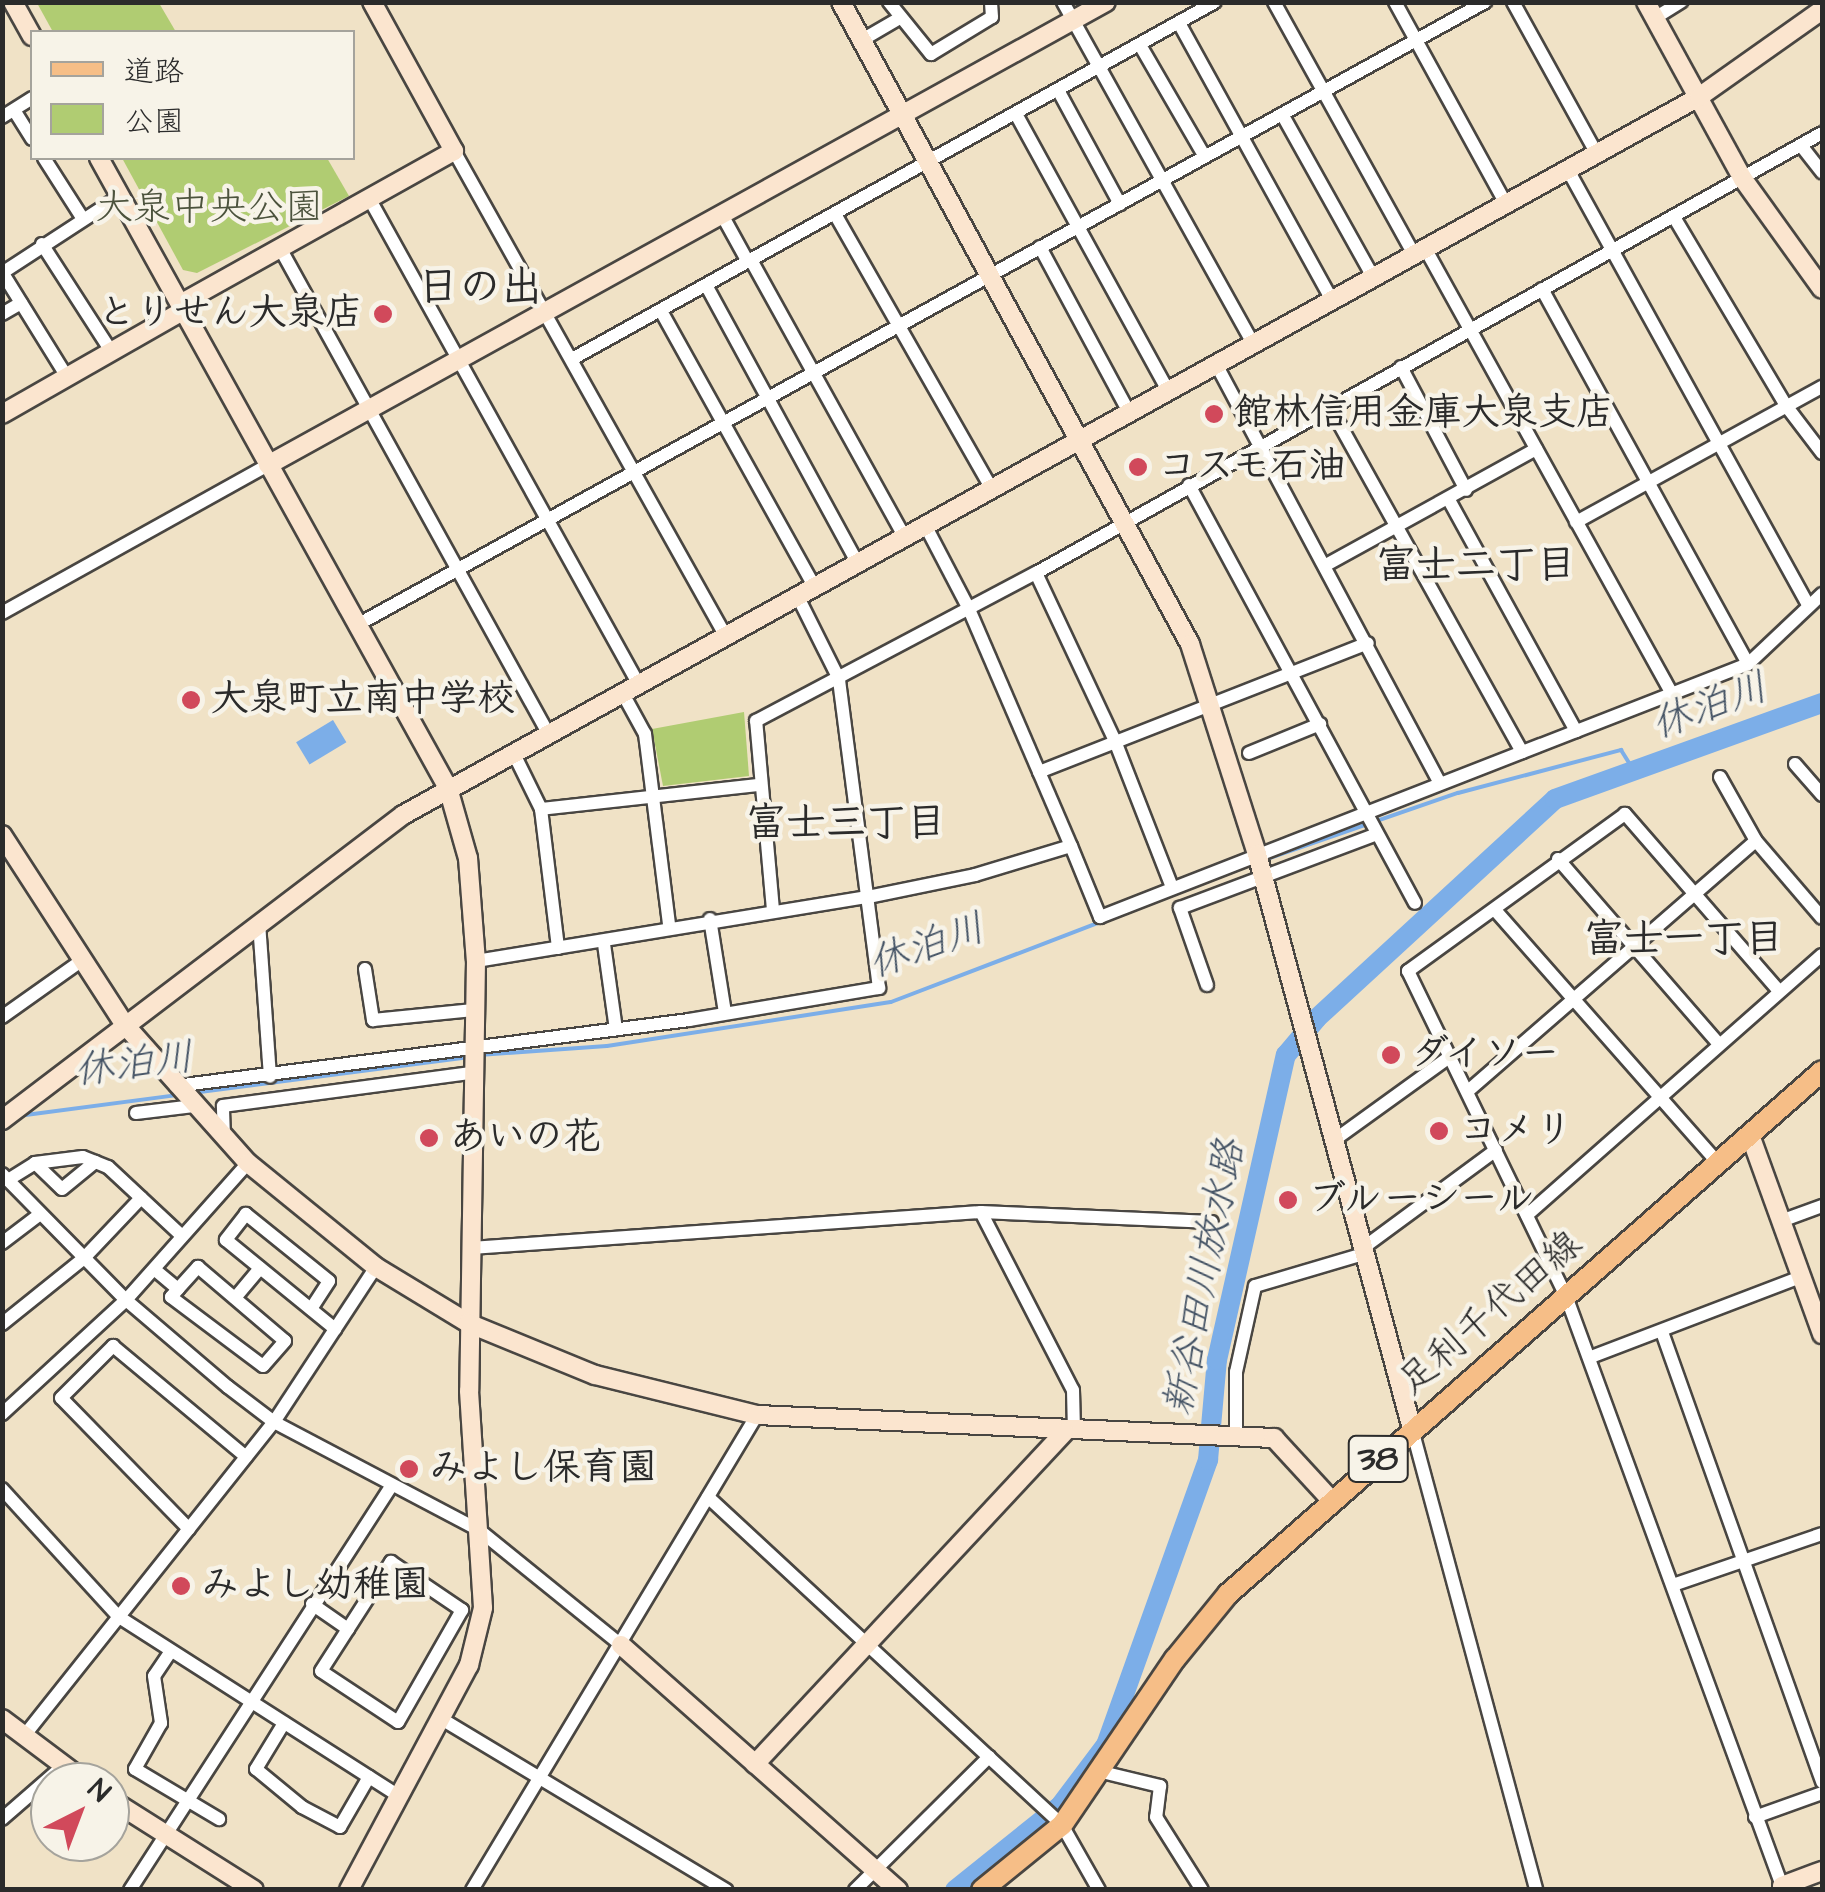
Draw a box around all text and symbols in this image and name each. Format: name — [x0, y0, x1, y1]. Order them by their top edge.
legend — [30, 30, 355, 160]
text: 道路 — [124, 51, 184, 93]
text: 公園 — [124, 101, 184, 143]
park label: 大泉中央公園 — [95, 186, 323, 232]
district label: 日の出 — [417, 263, 543, 313]
place label: とりせん大泉店 — [97, 291, 363, 337]
marker: とりせん大泉店 — [372, 303, 394, 325]
place label: 館林信用金庫大泉支店 — [1234, 391, 1614, 437]
marker: 館林信用金庫大泉支店 — [1203, 403, 1225, 425]
place label: コスモ石油 — [1158, 444, 1348, 490]
marker: コスモ石油 — [1127, 456, 1149, 478]
district label: 富士二丁目 — [1376, 542, 1576, 590]
water label: 休泊川 — [1645, 664, 1775, 750]
place label: 大泉町立南中学校 — [211, 677, 515, 723]
marker: 大泉町立南中学校 — [180, 689, 202, 711]
district label: 富士三丁目 — [746, 800, 946, 848]
water label: 休泊川 — [862, 905, 992, 989]
district label: 富士一丁目 — [1584, 916, 1784, 964]
place label: ダイソー — [1411, 1032, 1563, 1078]
water label: 休泊川 — [72, 1034, 196, 1096]
marker: ダイソー — [1380, 1044, 1402, 1066]
place label: コメリ — [1459, 1108, 1573, 1154]
place label: あいの花 — [449, 1115, 601, 1161]
marker: コメリ — [1428, 1120, 1450, 1142]
marker: あいの花 — [418, 1127, 440, 1149]
water label: 新谷田川放水路 — [1155, 1136, 1255, 1420]
place label: ブルーシール — [1308, 1177, 1538, 1223]
marker: ブルーシール — [1277, 1189, 1299, 1211]
street label: 足利千代田線 — [1390, 1222, 1592, 1406]
road number: 38 — [1346, 1429, 1410, 1489]
place label: みよし保育園 — [429, 1446, 657, 1492]
marker: みよし保育園 — [398, 1458, 420, 1480]
place label: みよし幼稚園 — [201, 1563, 429, 1609]
marker: みよし幼稚園 — [170, 1575, 192, 1597]
north arrow — [30, 1762, 130, 1862]
text: N — [79, 1770, 119, 1811]

